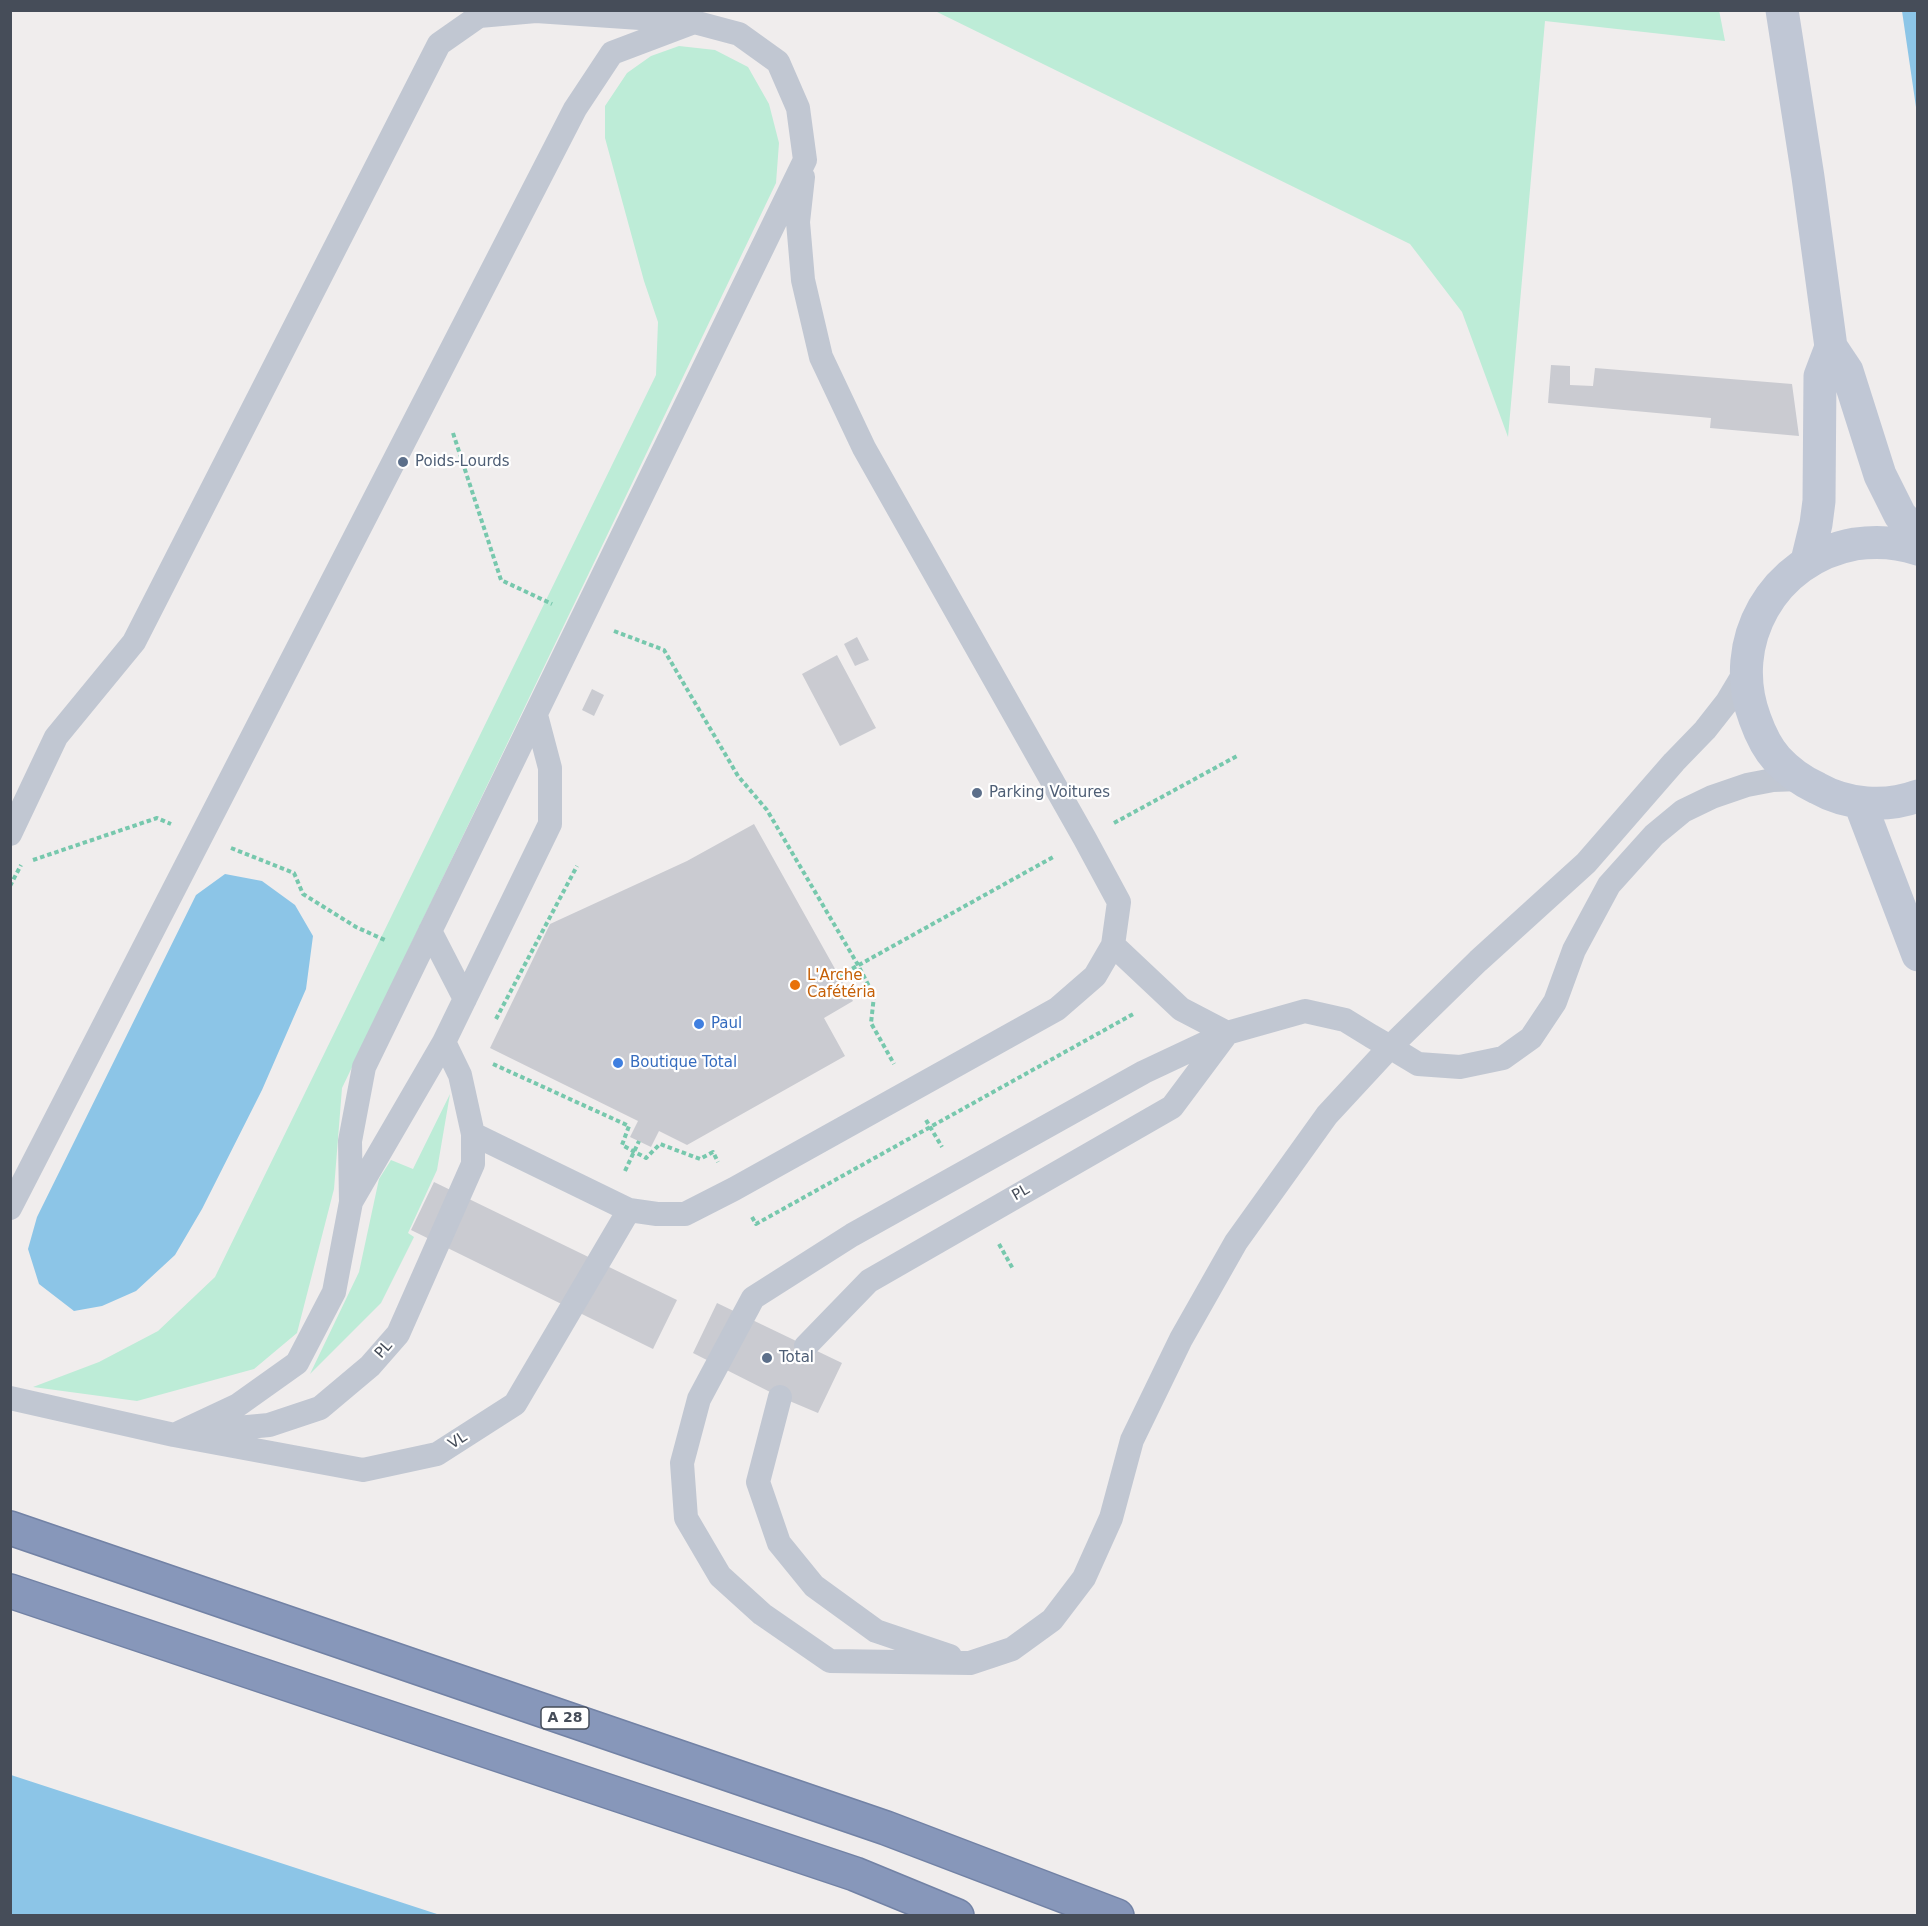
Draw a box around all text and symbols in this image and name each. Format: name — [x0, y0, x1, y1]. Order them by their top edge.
place label: Poids-Lourds — [415, 453, 510, 471]
marker: Poids-Lourds — [396, 455, 410, 469]
place label: Parking Voitures — [989, 784, 1110, 802]
marker: Parking Voitures — [970, 786, 984, 800]
place label: L'Arche Cafétéria — [807, 967, 876, 1002]
marker: L'Arche Cafétéria — [788, 978, 802, 992]
place label: Paul — [711, 1015, 742, 1033]
marker: Paul — [692, 1017, 706, 1031]
place label: Boutique Total — [630, 1054, 737, 1072]
marker: Boutique Total — [611, 1056, 625, 1070]
street label: PL — [1009, 1181, 1033, 1205]
street label: PL — [371, 1338, 397, 1362]
place label: Total — [779, 1349, 814, 1367]
marker: Total — [760, 1351, 774, 1365]
street label: VL — [445, 1428, 471, 1454]
road number: A 28 — [541, 1707, 589, 1729]

